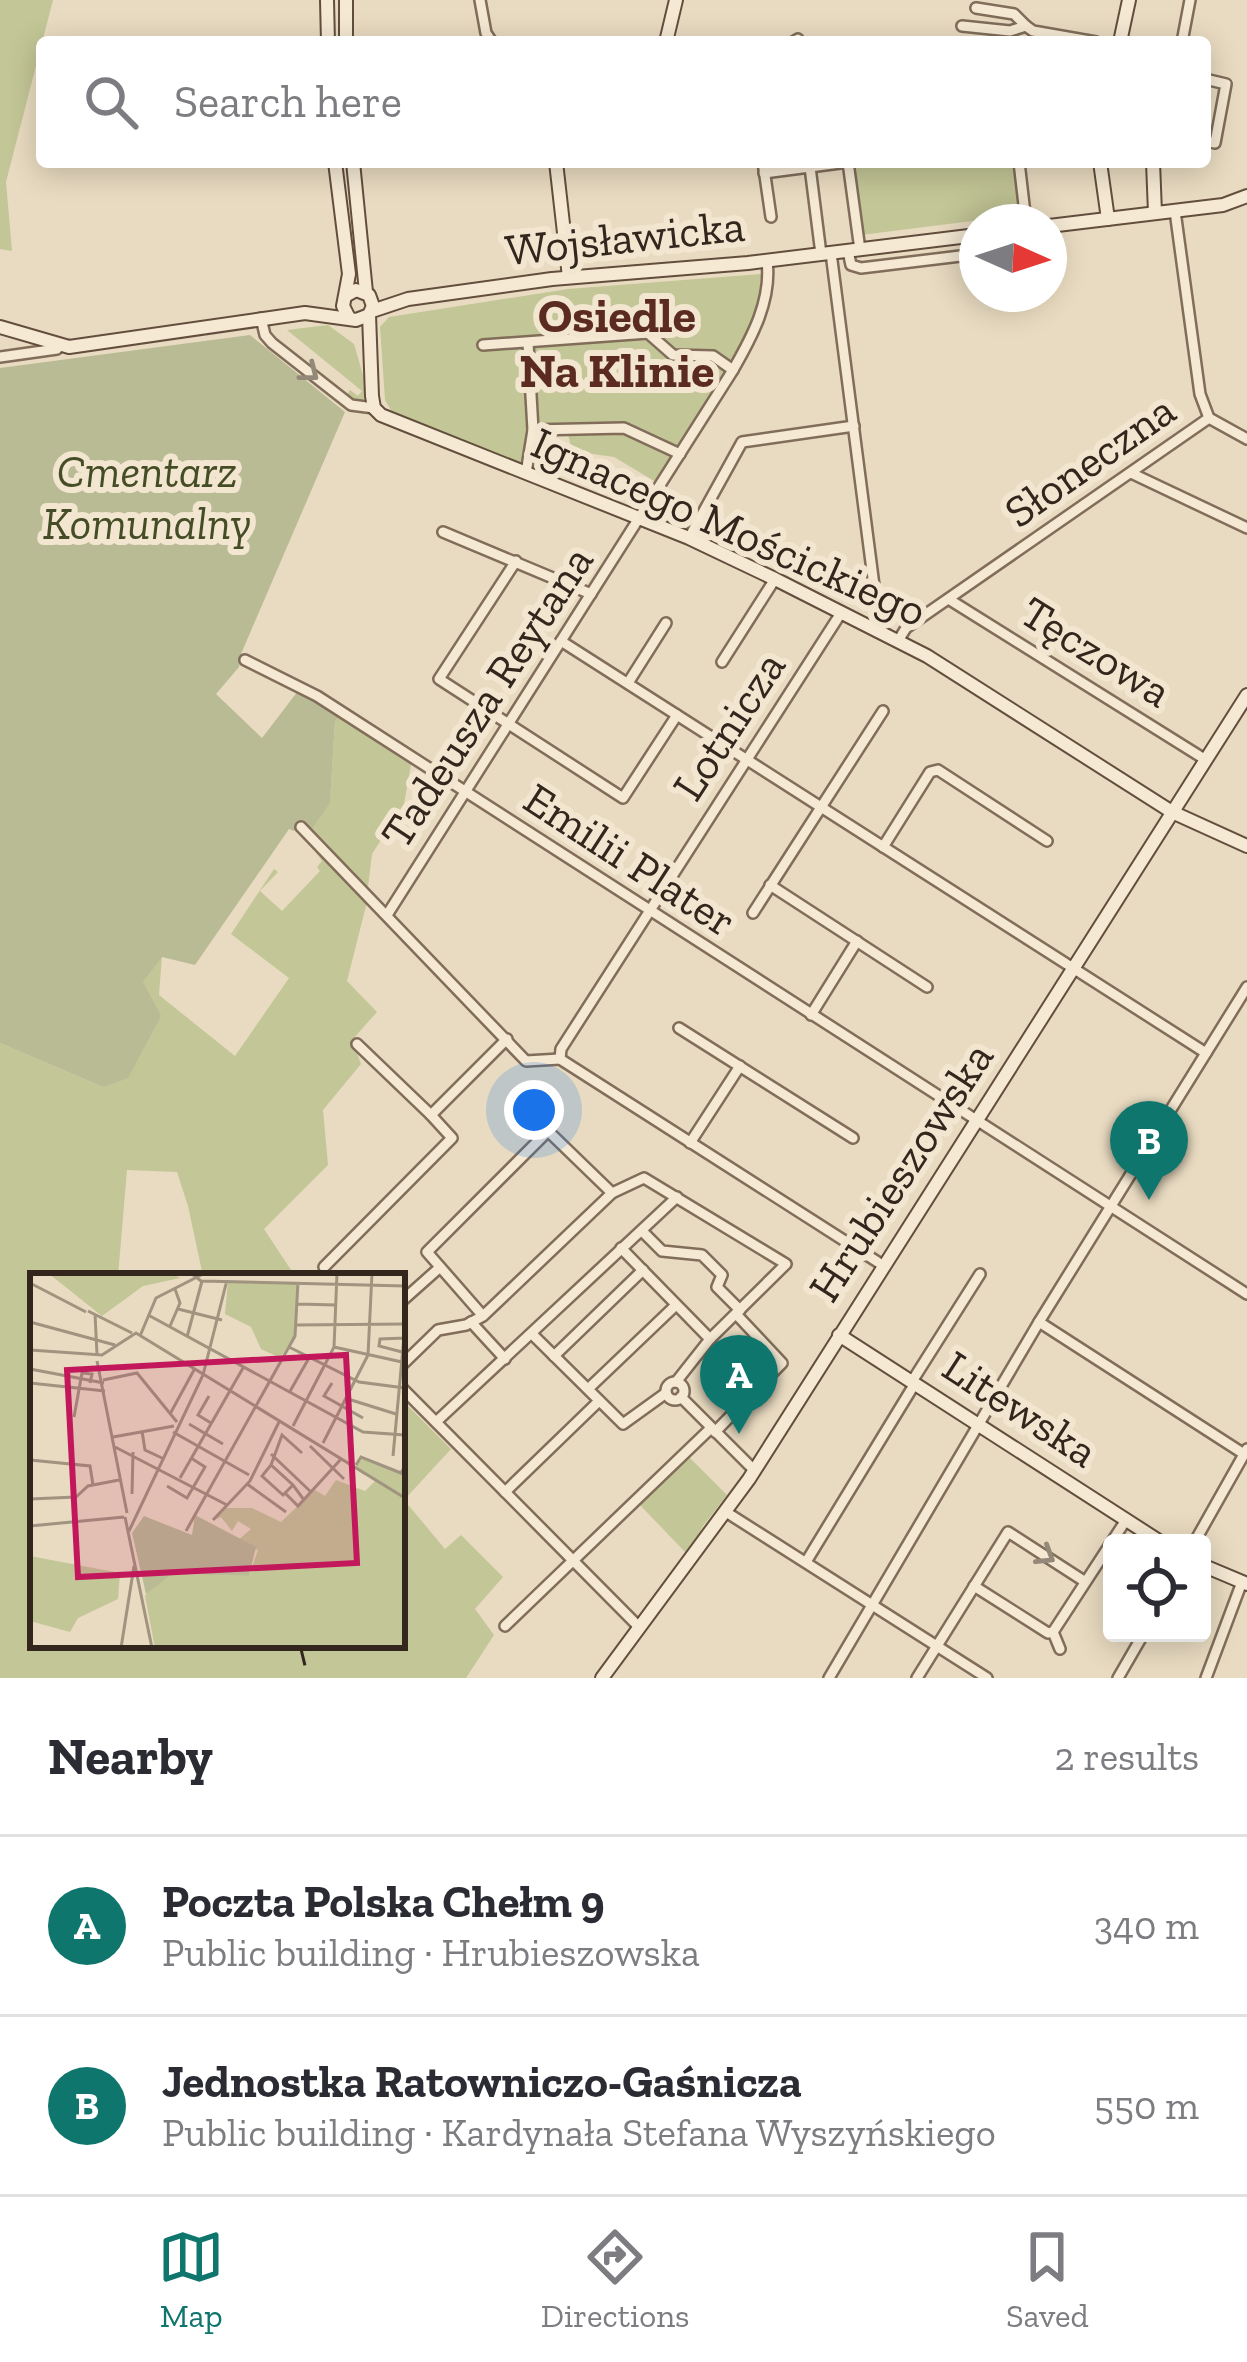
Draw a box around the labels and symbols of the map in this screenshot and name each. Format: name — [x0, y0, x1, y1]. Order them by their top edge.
street label: Wojsławicka — [503, 199, 747, 277]
north arrow — [959, 204, 1067, 312]
district label: Osiedle Na Klinie — [520, 287, 714, 399]
one-way arrow — [296, 359, 318, 380]
street label: Słoneczna — [994, 383, 1186, 539]
street label: Ignacego Mościckiego — [523, 416, 935, 638]
park label: Cmentarz Komunalny — [43, 445, 251, 551]
street label: Tadeusza Reytana — [369, 536, 605, 858]
street label: Tęczowa — [1011, 585, 1181, 719]
street label: Lotnicza — [661, 642, 797, 810]
street label: Emilii Plater — [514, 772, 746, 948]
street label: Hrubieszowska — [797, 1032, 1005, 1312]
your location — [504, 1080, 564, 1140]
pin: B — [1110, 1101, 1188, 1200]
inset map — [30, 1273, 405, 1648]
pin: A — [700, 1335, 778, 1434]
street label: Litewska — [933, 1339, 1107, 1479]
one-way arrow — [1033, 1542, 1055, 1565]

